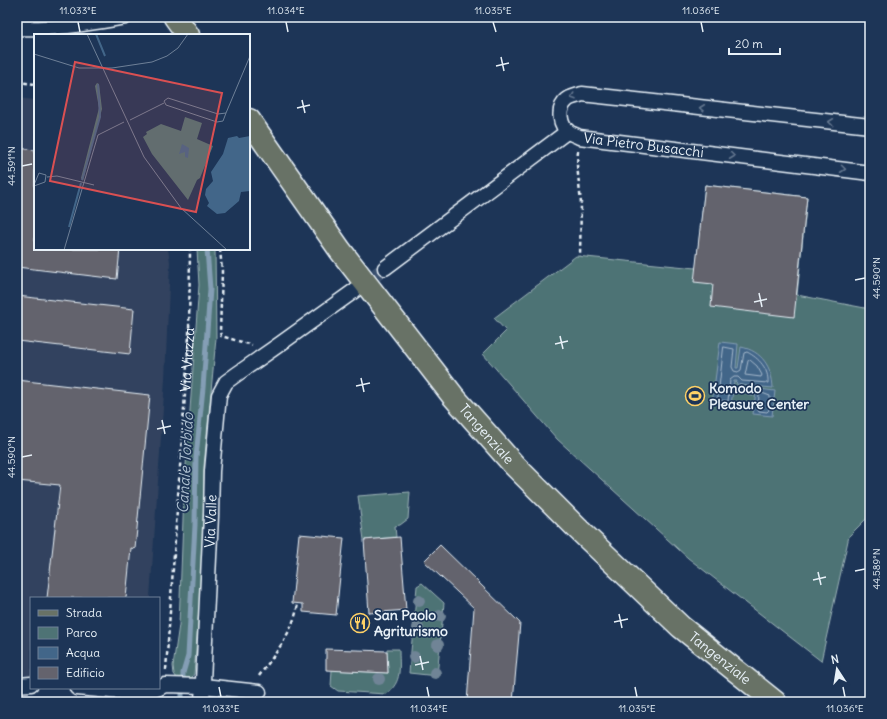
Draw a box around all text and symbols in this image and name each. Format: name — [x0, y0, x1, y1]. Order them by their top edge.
text: 11.033°E — [59, 4, 97, 17]
text: 11.034°E — [267, 4, 305, 17]
text: 11.035°E — [474, 4, 512, 17]
text: 11.036°E — [682, 4, 720, 17]
scale bar — [729, 30, 780, 56]
inset map — [34, 34, 250, 250]
text: 20 m — [735, 36, 763, 51]
one-way arrow — [570, 93, 577, 101]
one-way arrow — [699, 103, 705, 112]
one-way arrow — [828, 118, 834, 127]
street label: Via Pietro Busacchi — [583, 129, 705, 161]
text: 44.591°N — [5, 146, 18, 186]
one-way arrow — [729, 151, 735, 160]
one-way arrow — [840, 164, 846, 173]
text: 44.590°N — [870, 257, 883, 299]
street label: Via Viazza — [176, 327, 198, 392]
place label: Komodo Pleasure Center — [709, 379, 809, 413]
sports icon: Komodo Pleasure Center — [684, 385, 706, 407]
street label: Tangenziale — [455, 400, 518, 468]
water label: Canale Torbido — [173, 411, 197, 514]
text: 44.590°N — [5, 436, 18, 478]
street label: Via Valle — [200, 494, 220, 548]
text: 44.589°N — [870, 548, 883, 590]
legend — [30, 597, 160, 689]
text: Strada — [66, 605, 102, 620]
place label: San Paolo Agriturismo — [374, 606, 448, 640]
restaurant icon: San Paolo Agriturismo — [349, 612, 371, 634]
text: Parco — [66, 625, 98, 640]
street label: Tangenziale — [685, 628, 755, 688]
text: Acqua — [66, 645, 100, 660]
north arrow — [817, 649, 857, 689]
text: N — [830, 652, 840, 667]
text: Edificio — [66, 665, 105, 680]
text: 11.033°E — [202, 702, 240, 715]
text: 11.034°E — [410, 702, 448, 715]
text: 11.035°E — [618, 702, 656, 715]
text: 11.036°E — [826, 702, 864, 715]

